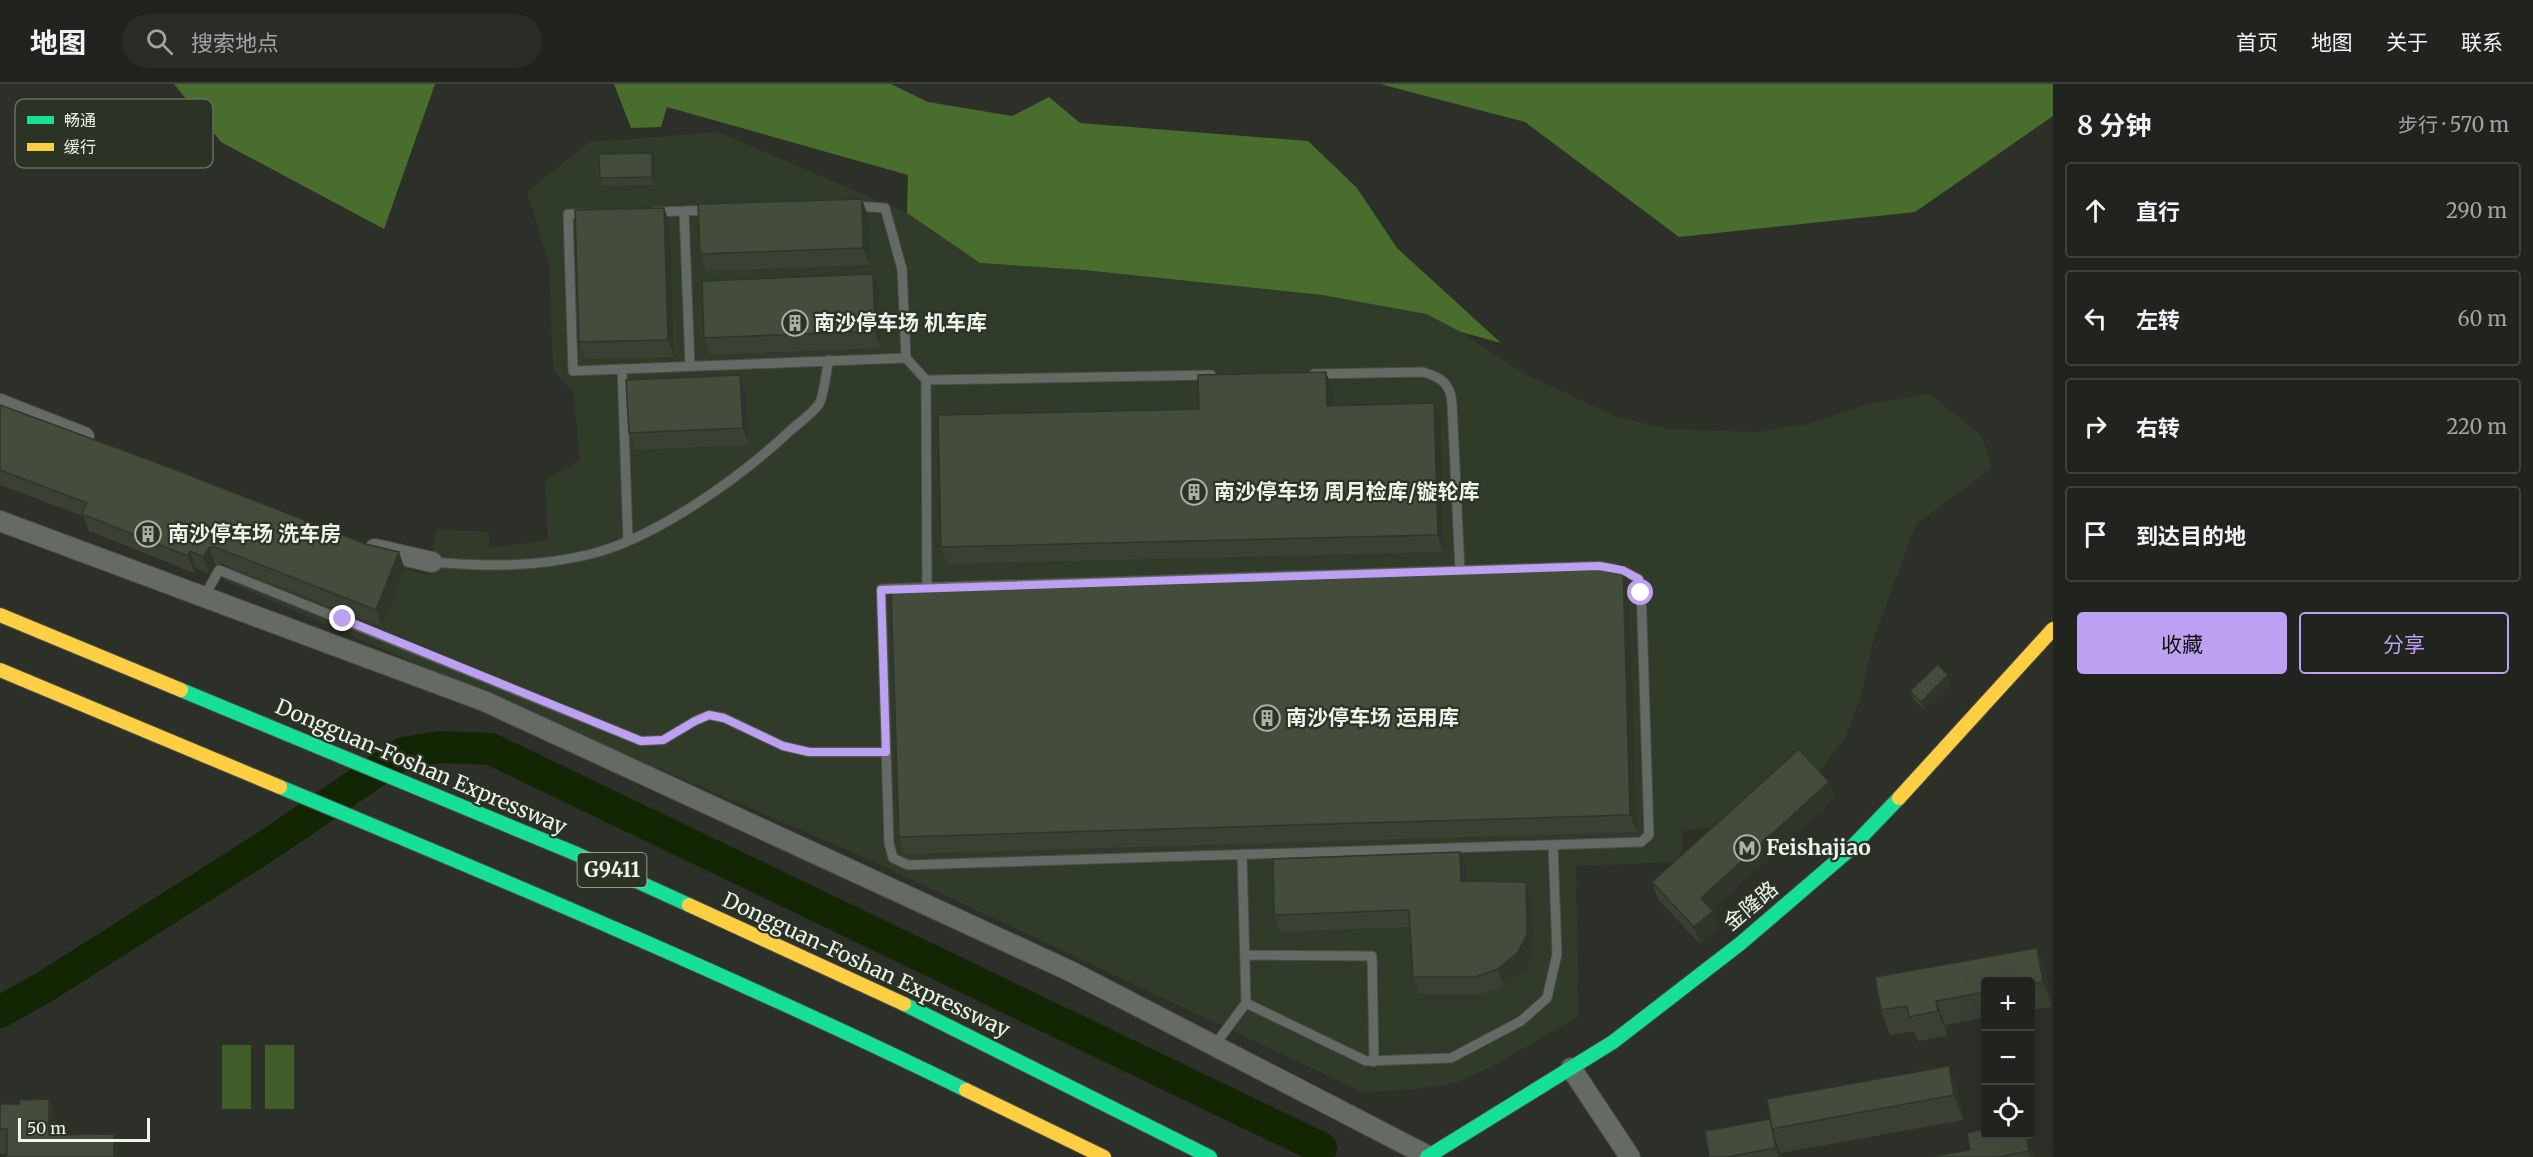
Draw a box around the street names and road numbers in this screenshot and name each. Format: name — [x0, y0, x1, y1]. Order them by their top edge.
street label: Dongguan-Foshan Expressway — [271, 693, 572, 841]
road number: G9411 — [578, 853, 646, 887]
street label: 金隆路 — [1718, 875, 1783, 936]
street label: Dongguan-Foshan Expressway — [718, 886, 1015, 1043]

